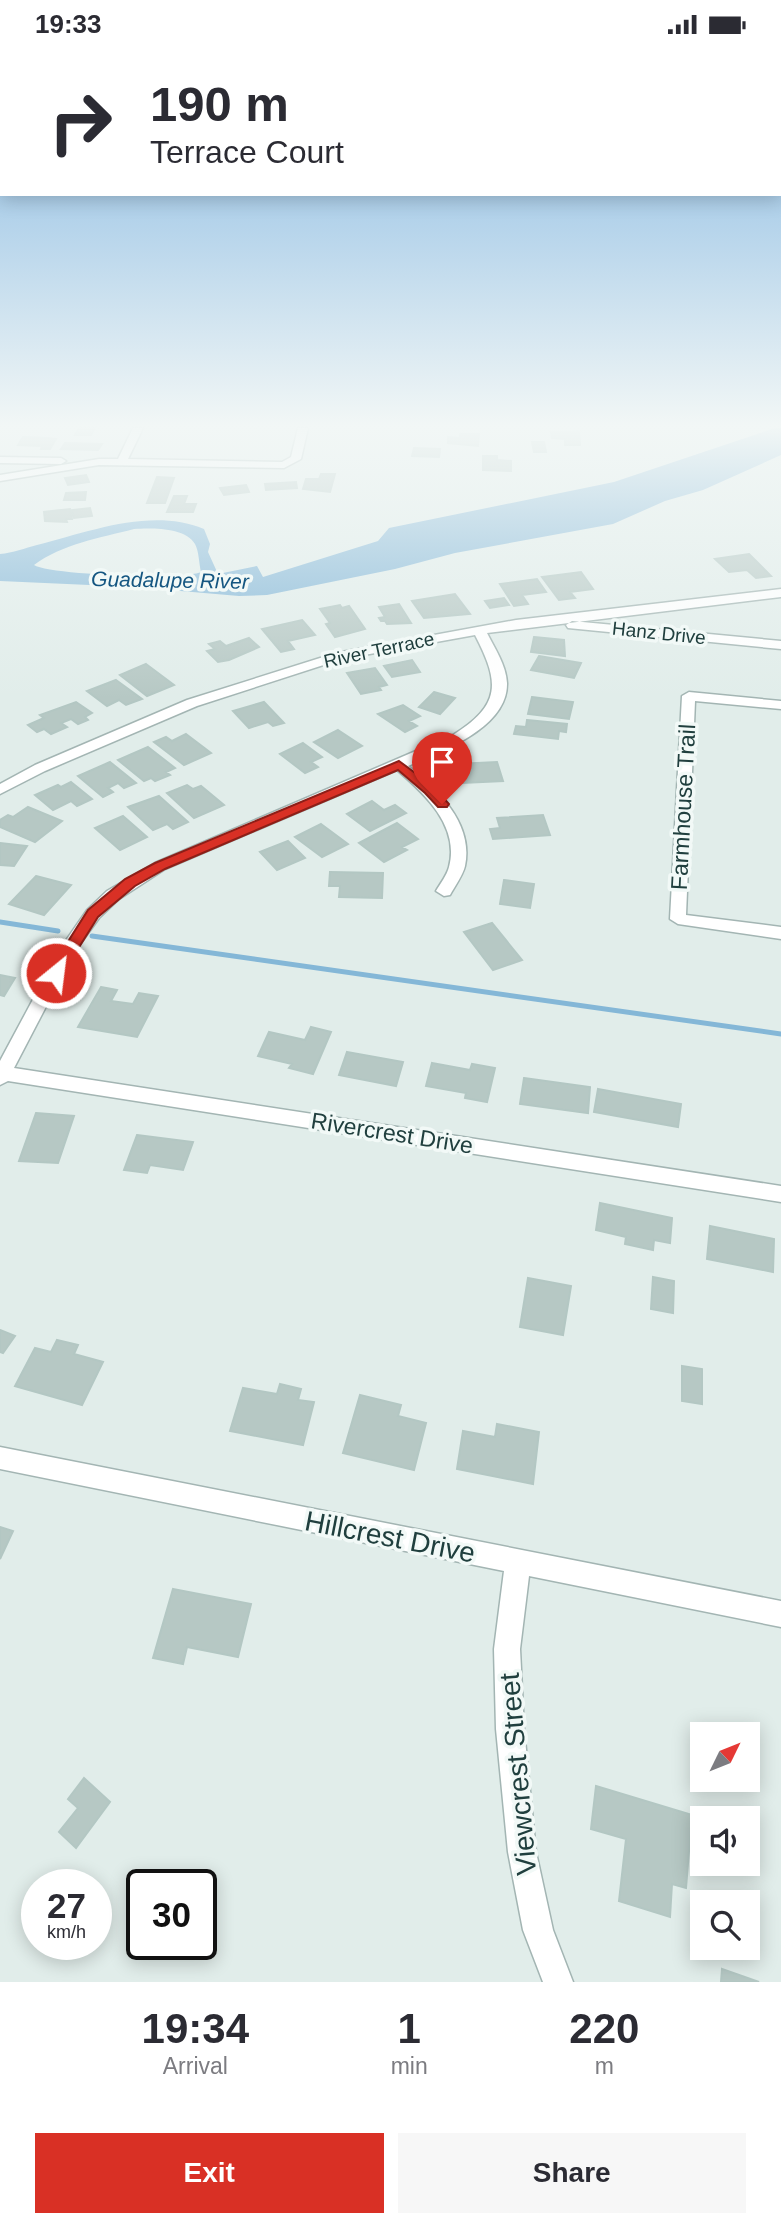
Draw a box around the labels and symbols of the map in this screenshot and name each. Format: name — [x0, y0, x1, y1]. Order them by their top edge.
water label: Guadalupe River — [91, 567, 250, 593]
street label: Hanz Drive — [611, 618, 707, 648]
street label: River Terrace — [322, 628, 436, 672]
street label: Farmhouse Trail — [666, 723, 700, 891]
pin — [412, 732, 472, 804]
position arrow — [19, 936, 93, 1010]
street label: Rivercrest Drive — [309, 1107, 475, 1159]
street label: Hillcrest Drive — [302, 1505, 478, 1569]
street label: Viewcrest Street — [494, 1671, 542, 1877]
north arrow — [690, 1722, 760, 1792]
speed limit sign: 30 — [126, 1869, 217, 1960]

